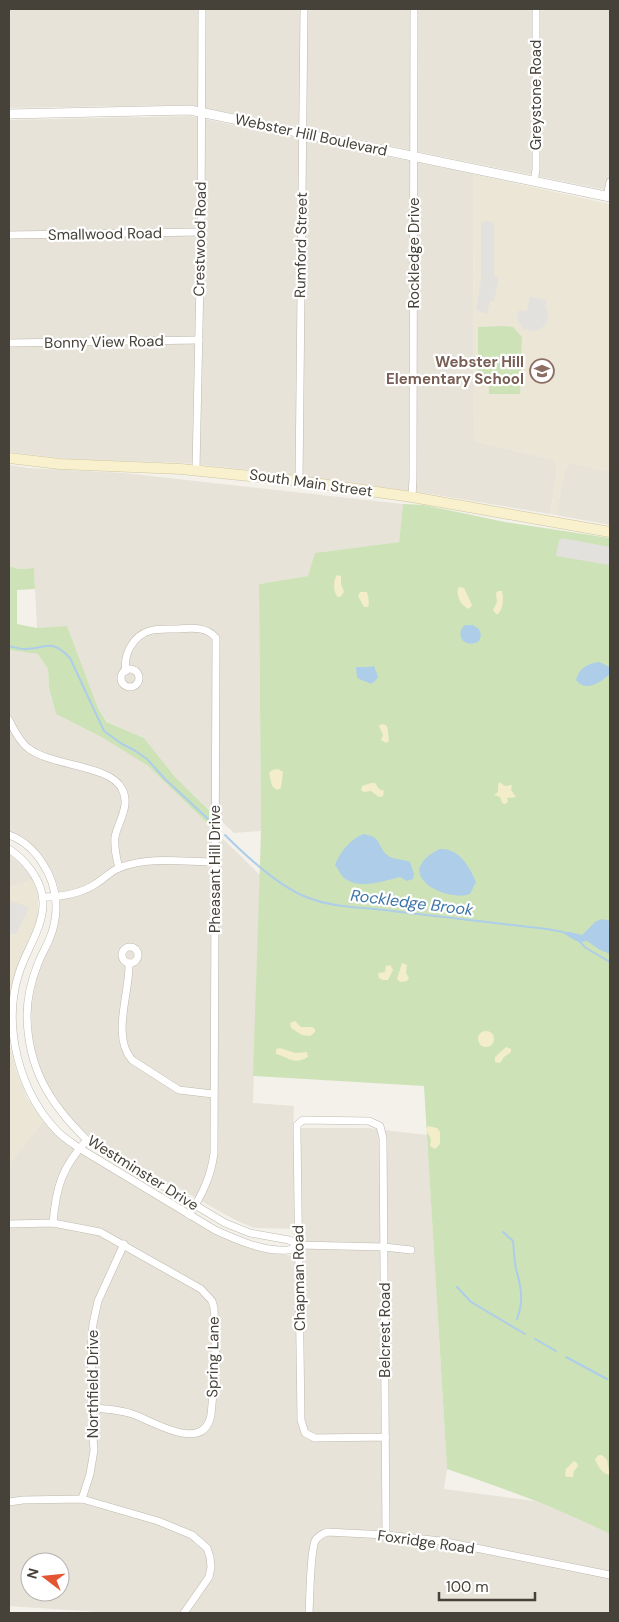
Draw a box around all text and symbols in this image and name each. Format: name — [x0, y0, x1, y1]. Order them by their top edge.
street label: Greystone Road — [526, 40, 546, 150]
street label: Webster Hill Boulevard — [233, 109, 389, 161]
street label: Crestwood Road — [189, 181, 211, 297]
street label: Rumford Street — [290, 192, 312, 298]
street label: Rockledge Drive — [404, 198, 424, 308]
street label: Smallwood Road — [48, 223, 162, 245]
street label: Bonny View Road — [44, 331, 164, 353]
place label: Webster Hill Elementary School — [386, 352, 524, 389]
school or university icon: Webster Hill Elementary School — [529, 358, 555, 384]
street label: South Main Street — [248, 464, 374, 502]
street label: Pheasant Hill Drive — [205, 805, 225, 933]
water label: Rockledge Brook — [349, 885, 475, 921]
street label: Westminster Drive — [84, 1131, 202, 1215]
street label: Chapman Road — [288, 1225, 310, 1331]
street label: Belcrest Road — [375, 1282, 395, 1378]
street label: Spring Lane — [202, 1316, 224, 1398]
street label: Northfield Drive — [83, 1330, 103, 1438]
street label: Foxridge Road — [376, 1525, 476, 1559]
north arrow — [20, 1552, 70, 1602]
text: N — [22, 1566, 43, 1581]
scale bar — [439, 1570, 535, 1602]
text: 100 m — [446, 1577, 489, 1597]

